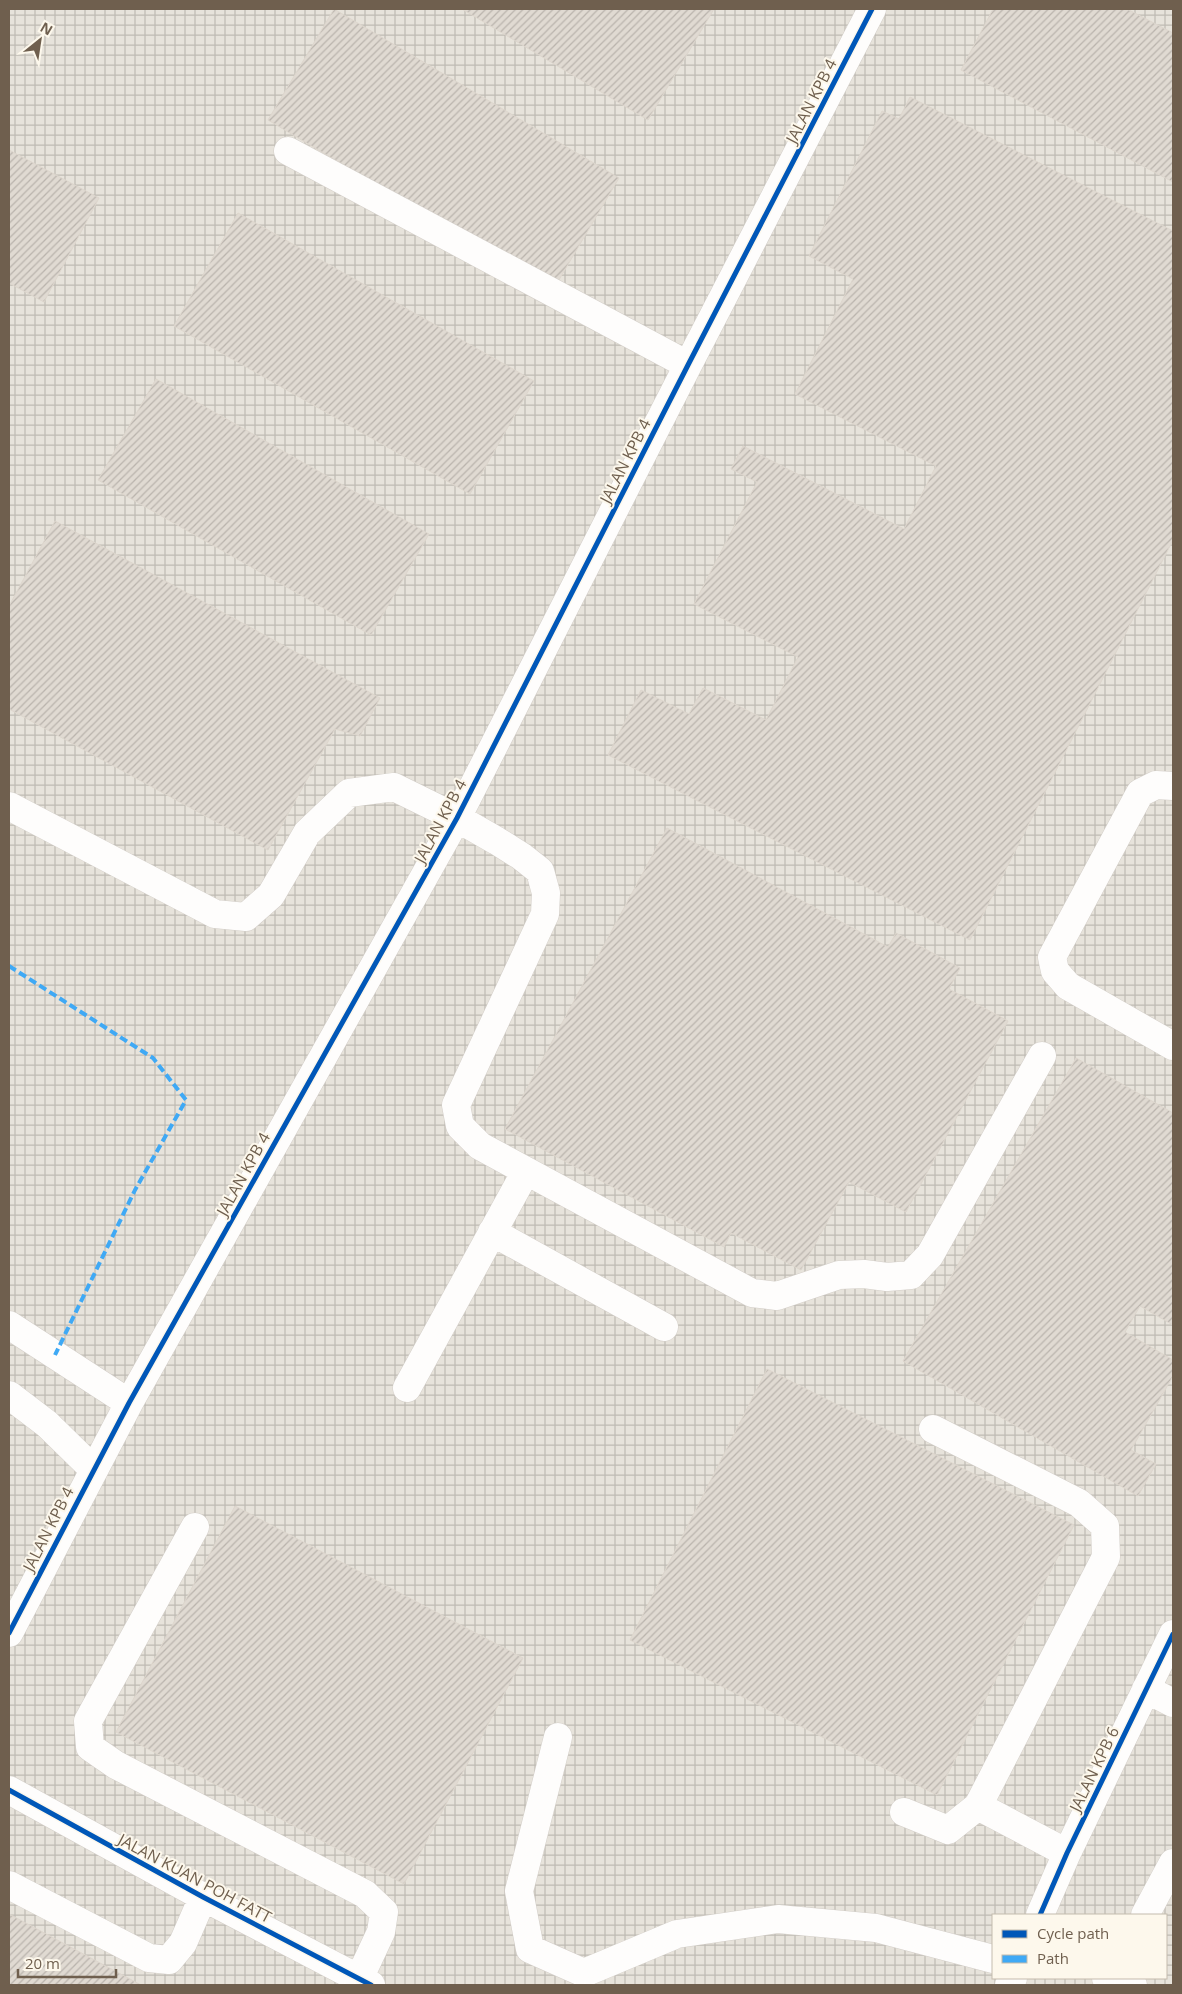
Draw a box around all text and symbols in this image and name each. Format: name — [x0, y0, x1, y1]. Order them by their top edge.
north arrow — [15, 15, 65, 65]
text: N — [37, 17, 56, 39]
street label: JALAN KPB 4 — [779, 55, 842, 149]
street label: JALAN KPB 4 — [593, 415, 656, 509]
street label: JALAN KPB 4 — [408, 775, 471, 869]
street label: JALAN KPB 4 — [210, 1128, 275, 1221]
street label: JALAN KPB 4 — [16, 1483, 79, 1577]
street label: JALAN KPB 6 — [1063, 1723, 1124, 1817]
street label: JALAN KUAN POH FATT — [113, 1827, 276, 1928]
legend — [992, 1914, 1167, 1979]
text: Cycle path — [1037, 1923, 1109, 1943]
scale bar — [18, 1946, 115, 1978]
text: Path — [1037, 1948, 1069, 1968]
text: 20 m — [25, 1953, 60, 1973]

